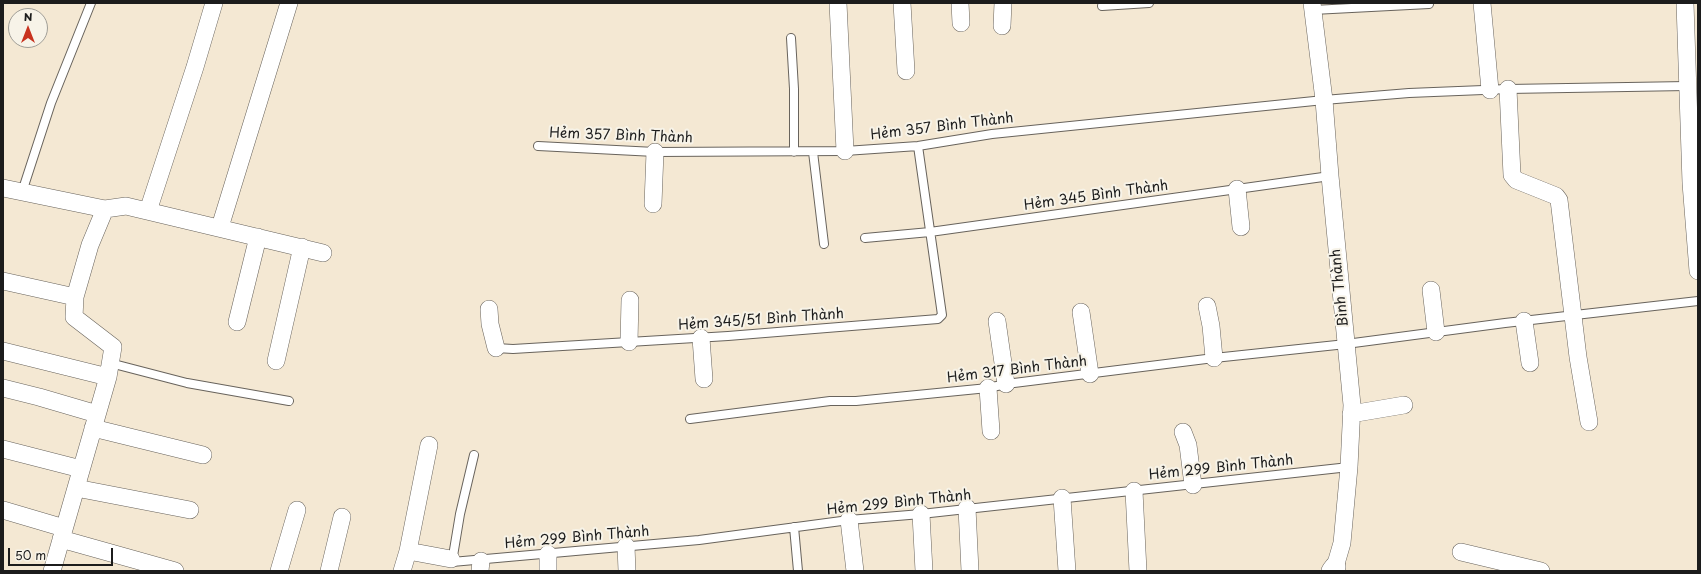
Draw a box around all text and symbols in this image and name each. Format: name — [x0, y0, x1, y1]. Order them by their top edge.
north arrow — [8, 8, 48, 48]
text: N — [24, 8, 32, 25]
street label: Hẻm 357 Bình Thành — [870, 110, 1014, 144]
street label: Hẻm 357 Bình Thành — [549, 125, 693, 147]
street label: Hẻm 345 Bình Thành — [1023, 178, 1169, 214]
street label: Bình Thành — [1328, 248, 1352, 328]
street label: Hẻm 345/51 Bình Thành — [678, 306, 844, 334]
street label: Hẻm 317 Bình Thành — [946, 353, 1088, 387]
street label: Hẻm 299 Bình Thành — [1148, 452, 1294, 484]
street label: Hẻm 299 Bình Thành — [826, 487, 972, 519]
street label: Hẻm 299 Bình Thành — [504, 523, 650, 553]
scale bar — [10, 540, 115, 566]
text: 50 m — [15, 546, 46, 564]

